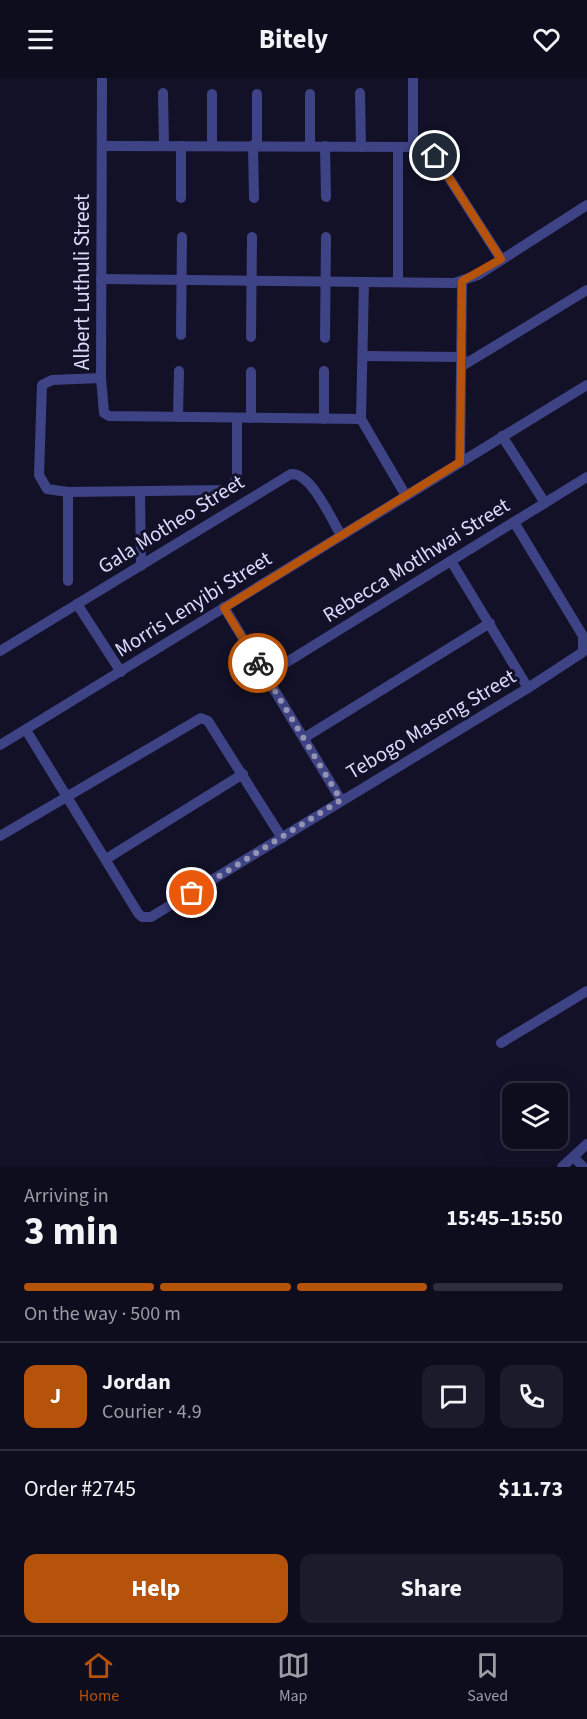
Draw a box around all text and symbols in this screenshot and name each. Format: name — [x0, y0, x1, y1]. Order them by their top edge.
text: Bitely — [259, 20, 328, 59]
icon: menu — [24, 23, 57, 56]
icon: heart — [530, 23, 563, 56]
pin — [409, 130, 460, 181]
icon: home — [418, 139, 451, 172]
street label: Albert Luthuli Street — [67, 194, 97, 370]
street label: Gala Motheo Street — [92, 467, 250, 581]
street label: Rebecca Motlhwai Street — [317, 490, 515, 630]
street label: Morris Lenyibi Street — [109, 544, 277, 664]
courier — [228, 633, 288, 693]
icon: bike — [242, 647, 275, 680]
street label: Tebogo Maseng Street — [341, 661, 521, 787]
pin — [166, 867, 217, 918]
icon: bag — [175, 876, 208, 909]
map controls — [502, 1083, 568, 1149]
button: layers — [502, 1083, 568, 1149]
text: Arriving in — [24, 1182, 109, 1210]
text: 15:45–15:50 — [446, 1202, 563, 1234]
text: 3 min — [24, 1204, 119, 1260]
text: On the way · 500 m — [24, 1300, 181, 1328]
button: chat — [422, 1365, 485, 1428]
button: phone — [500, 1365, 563, 1428]
text: Jordan — [102, 1366, 171, 1398]
text: J — [50, 1380, 61, 1412]
text: Courier · 4.9 — [102, 1398, 202, 1426]
text: Order #2745 — [24, 1473, 136, 1505]
text: $11.73 — [498, 1473, 563, 1505]
button: Help — [24, 1554, 288, 1623]
button: Share — [300, 1554, 563, 1623]
tab: Home — [79, 1649, 119, 1707]
tab: Map — [277, 1649, 310, 1707]
tab: Saved — [467, 1649, 508, 1707]

